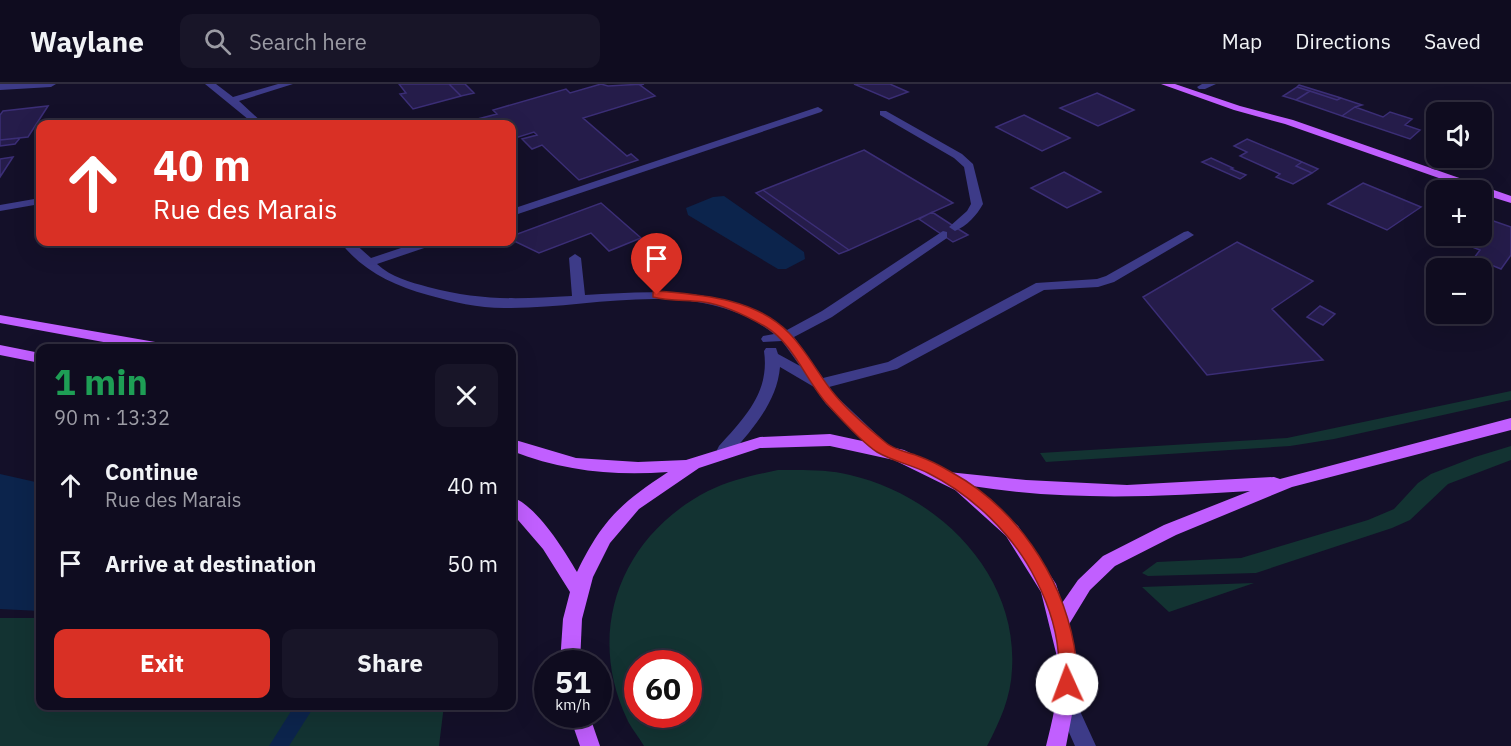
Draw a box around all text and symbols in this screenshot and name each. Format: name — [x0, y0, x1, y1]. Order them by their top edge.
search box — [180, 14, 600, 68]
text: Waylane — [30, 23, 144, 60]
icon: search — [201, 25, 234, 58]
text: Search here — [249, 27, 367, 56]
text: Map — [1222, 27, 1262, 55]
text: Directions — [1295, 27, 1391, 55]
text: Saved — [1424, 27, 1481, 55]
map controls — [1426, 102, 1492, 324]
button: sound — [1426, 102, 1492, 168]
text: 40 m — [153, 138, 251, 193]
icon: ahead — [54, 144, 132, 222]
button: + — [1426, 180, 1492, 246]
text: Rue des Marais — [153, 191, 337, 226]
pin — [631, 233, 682, 295]
icon: arrive — [640, 242, 673, 275]
button: − — [1426, 258, 1492, 324]
text: 1 min — [54, 358, 148, 405]
button: close — [435, 364, 498, 427]
text: 90 m · 13:32 — [54, 404, 170, 431]
text: Continue — [105, 457, 198, 486]
icon: ahead — [54, 469, 87, 502]
text: 40 m — [447, 471, 498, 500]
text: Rue des Marais — [105, 486, 242, 513]
icon: arrive — [54, 547, 87, 580]
text: Arrive at destination — [105, 549, 316, 578]
text: 50 m — [447, 549, 498, 578]
button: Exit — [54, 629, 270, 698]
button: Share — [282, 629, 498, 698]
speed limit sign: 60 — [624, 650, 702, 728]
position arrow — [1035, 652, 1099, 716]
text: 51 — [555, 662, 591, 701]
text: km/h — [555, 695, 591, 714]

